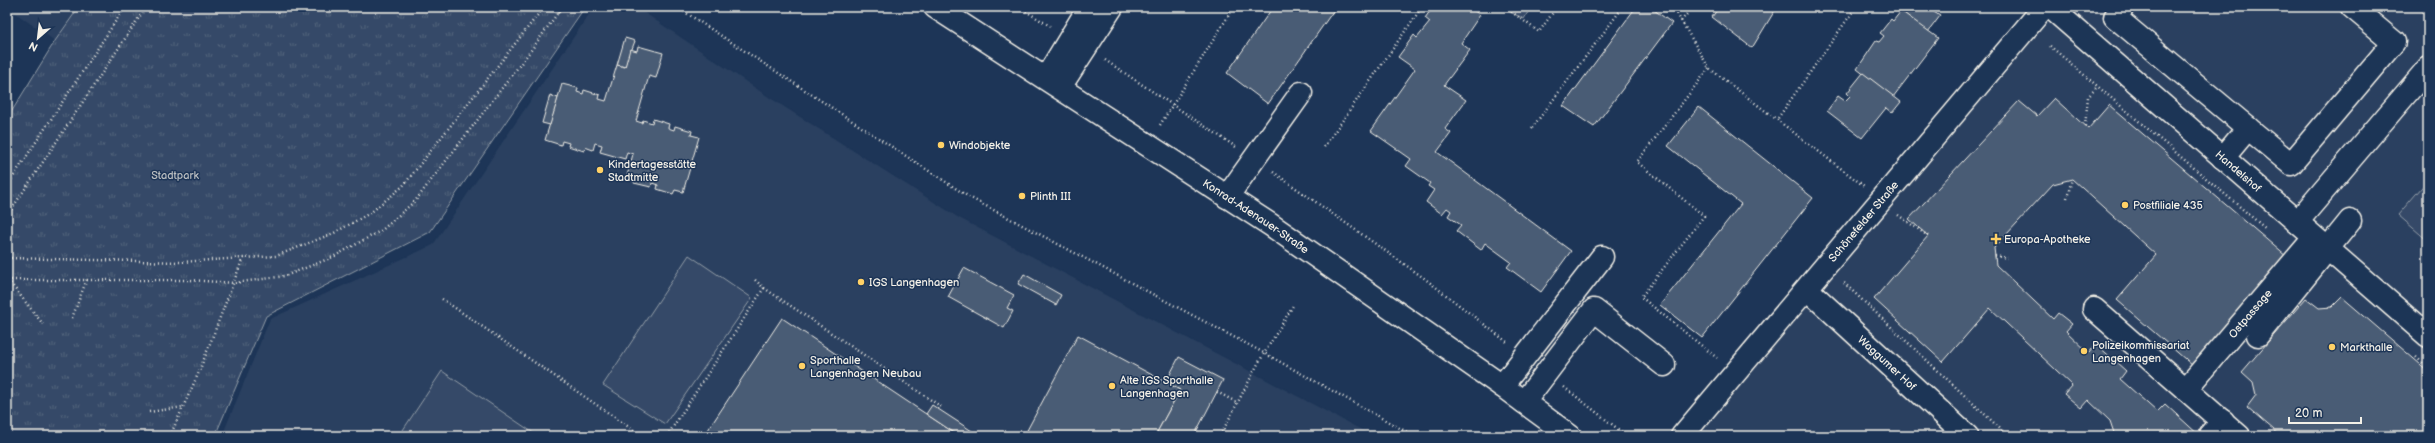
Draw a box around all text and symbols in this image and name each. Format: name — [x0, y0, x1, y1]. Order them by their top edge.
north arrow — [18, 18, 58, 58]
text: N — [27, 39, 40, 54]
place label: Windobjekte — [949, 139, 1011, 152]
marker: Windobjekte — [936, 140, 946, 150]
street label: Handelshof — [2213, 148, 2265, 195]
place label: Kindertagesstätte Stadtmitte — [608, 158, 697, 184]
marker: Kindertagesstätte Stadtmitte — [595, 165, 605, 175]
park label: Stadtpark — [151, 169, 199, 182]
street label: Konrad-Adenauer-Straße — [1201, 176, 1312, 256]
street label: Schönefelder Straße — [1825, 178, 1901, 264]
place label: Plinth III — [1030, 190, 1071, 203]
marker: Plinth III — [1017, 191, 1027, 201]
place label: Postfiliale 435 — [2133, 199, 2203, 212]
marker: Postfiliale 435 — [2120, 200, 2130, 210]
place label: Europa-Apotheke — [2004, 233, 2091, 246]
marker: Europa-Apotheke — [1991, 234, 2001, 244]
place label: IGS Langenhagen — [869, 276, 959, 289]
marker: IGS Langenhagen — [856, 277, 866, 287]
street label: Ostpassage — [2226, 286, 2275, 341]
street label: Waggumer Hof — [1855, 333, 1920, 393]
place label: Polizeikommissariat Langenhagen — [2092, 339, 2190, 365]
place label: Markthalle — [2340, 341, 2393, 354]
marker: Markthalle — [2327, 342, 2337, 352]
marker: Polizeikommissariat Langenhagen — [2079, 346, 2089, 356]
place label: Sporthalle Langenhagen Neubau — [810, 354, 921, 380]
marker: Sporthalle Langenhagen Neubau — [797, 361, 807, 371]
place label: Alte IGS Sporthalle Langenhagen — [1120, 374, 1214, 400]
marker: Alte IGS Sporthalle Langenhagen — [1107, 381, 1117, 391]
scale bar — [2289, 399, 2361, 425]
text: 20 m — [2295, 406, 2322, 421]

